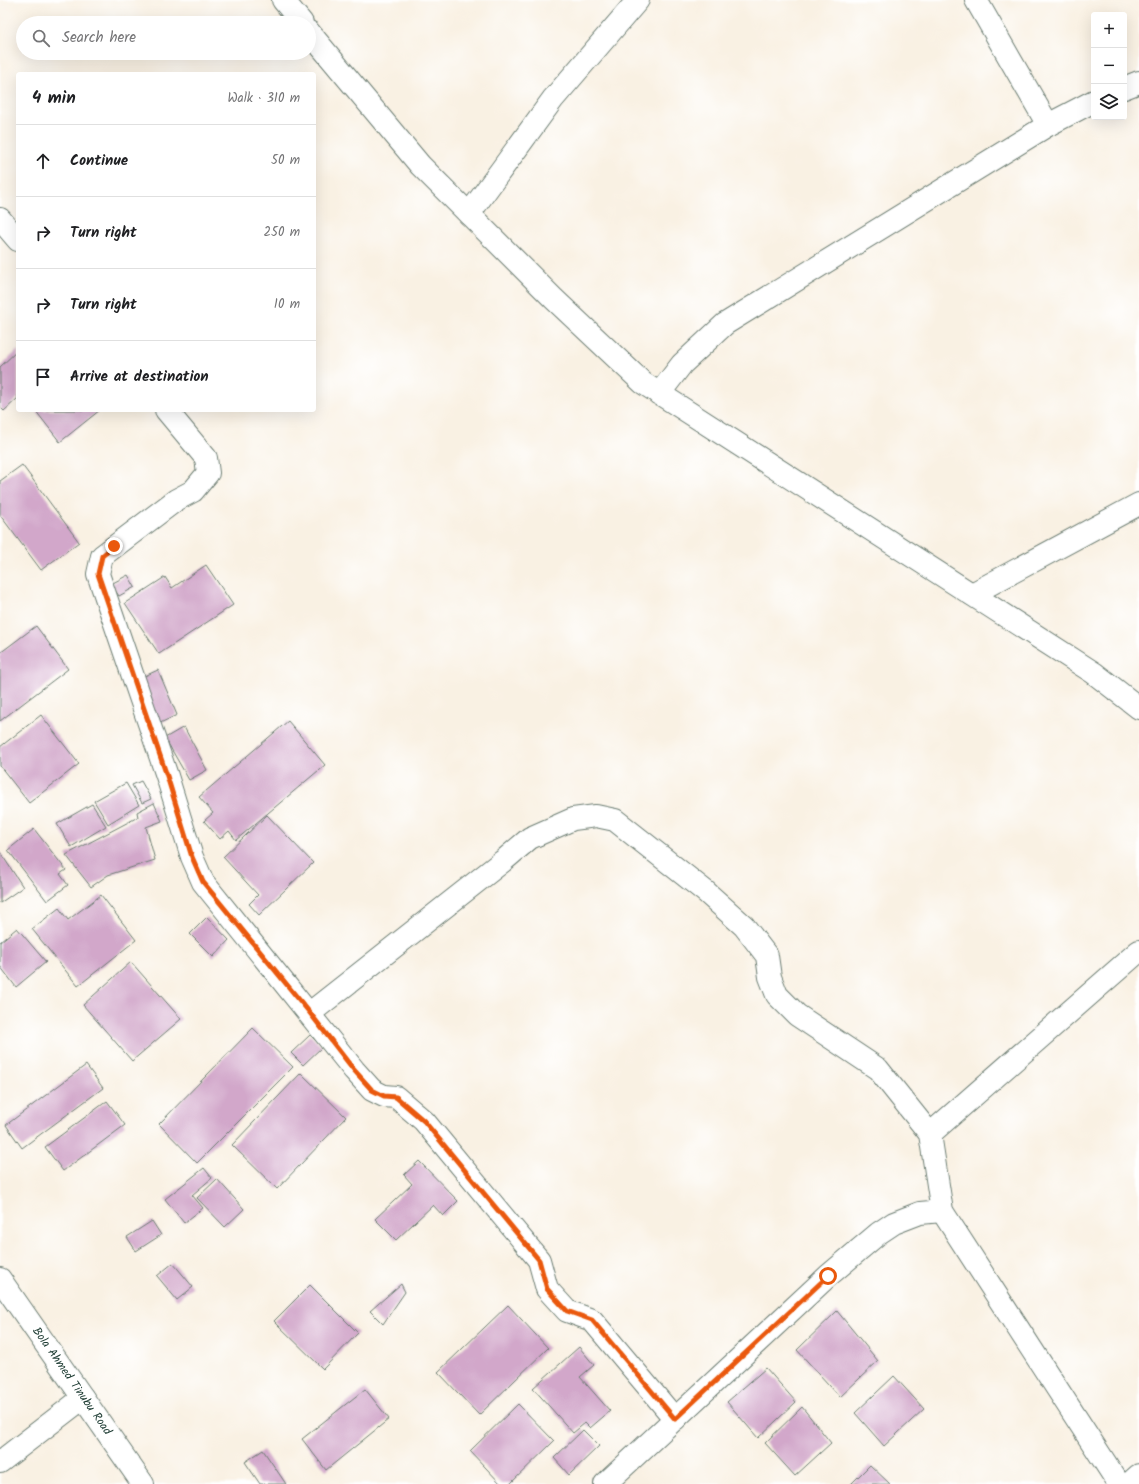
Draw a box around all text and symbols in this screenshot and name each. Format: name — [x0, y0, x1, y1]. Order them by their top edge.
map controls — [1091, 12, 1127, 120]
button: + — [1091, 12, 1127, 48]
search box — [16, 16, 316, 60]
text: Search here — [62, 26, 136, 50]
icon: search — [30, 27, 52, 49]
button: − — [1091, 48, 1127, 84]
button: layers — [1091, 84, 1127, 120]
text: 4 min — [32, 85, 76, 112]
text: Walk · 310 m — [227, 88, 300, 109]
text: Continue — [70, 149, 128, 173]
icon: ahead — [32, 150, 54, 172]
text: 50 m — [271, 150, 300, 171]
text: Turn right — [70, 221, 137, 245]
icon: right — [32, 222, 54, 244]
text: 250 m — [263, 222, 300, 243]
text: Turn right — [70, 293, 137, 317]
icon: right — [32, 294, 54, 316]
text: 10 m — [274, 294, 300, 315]
text: Arrive at destination — [70, 365, 209, 389]
icon: arrive — [32, 366, 54, 388]
route end — [105, 537, 123, 555]
route start — [819, 1267, 837, 1285]
street label: Bola Ahmed Tinubu Road — [27, 1323, 117, 1440]

